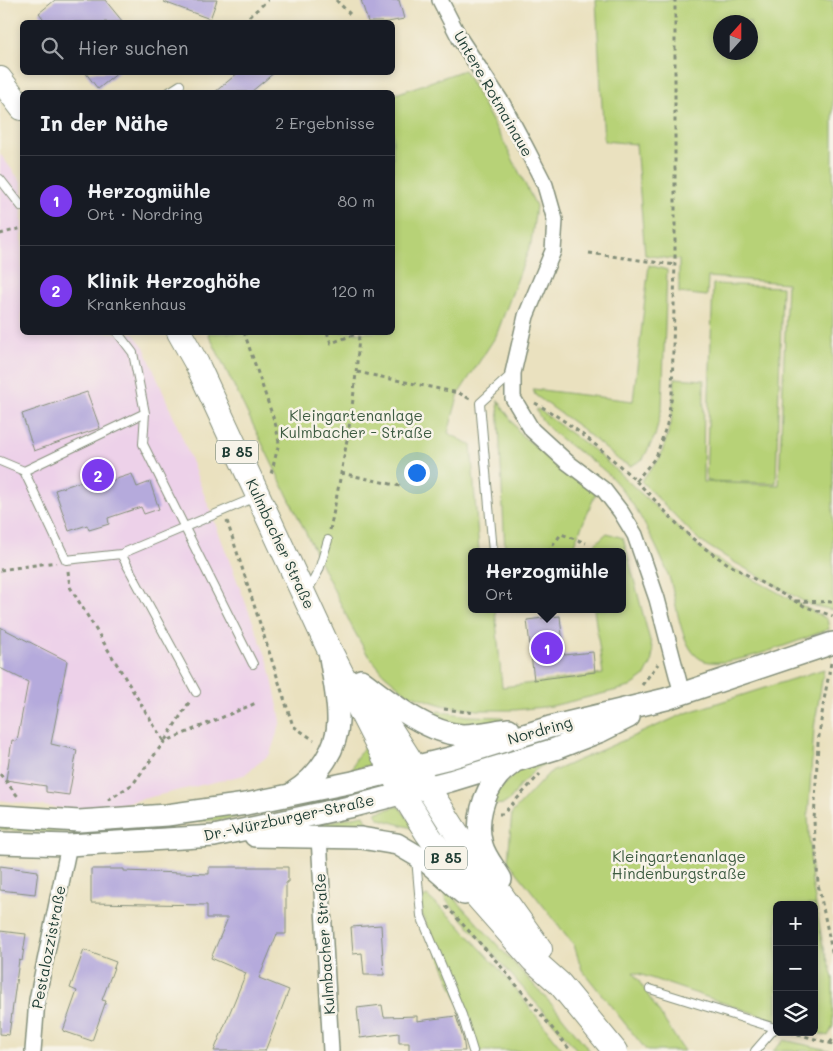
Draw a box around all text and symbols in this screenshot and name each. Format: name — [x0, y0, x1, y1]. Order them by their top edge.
north arrow — [713, 15, 758, 60]
search box — [20, 20, 395, 75]
street label: Untere Rotmainaue — [450, 27, 538, 160]
icon: search — [38, 34, 66, 62]
text: Hier suchen — [78, 35, 189, 60]
text: In der Nähe — [40, 109, 168, 136]
text: 2 Ergebnisse — [275, 112, 375, 133]
text: Herzogmühle — [87, 178, 211, 203]
text: 1 — [52, 190, 60, 211]
text: 80 m — [338, 190, 375, 211]
text: Ort · Nordring — [87, 203, 203, 224]
text: Klinik Herzoghöhe — [87, 268, 261, 293]
text: 2 — [52, 280, 60, 301]
text: 120 m — [331, 280, 375, 301]
text: Krankenhaus — [87, 293, 186, 314]
park label: Kleingartenanlage Kulmbacher - Straße — [280, 405, 432, 442]
road number: B 85 — [216, 441, 258, 464]
pin: 2 — [82, 456, 114, 494]
your location — [404, 460, 430, 486]
street label: Kulmbacher Straße — [242, 475, 320, 612]
popup — [468, 548, 626, 613]
text: Herzogmühle — [485, 558, 609, 583]
text: Ort — [485, 583, 513, 604]
pin: 1 — [531, 629, 563, 667]
street label: Nordring — [505, 711, 575, 749]
street label: Dr.-Würzburger-Straße — [202, 789, 376, 845]
road number: B 85 — [425, 846, 467, 870]
park label: Kleingartenanlage Hindenburgstraße — [612, 846, 746, 883]
street label: Kulmbacher Straße — [309, 873, 339, 1015]
street label: Pestalozzistraße — [26, 883, 70, 1010]
map controls — [773, 901, 818, 1036]
button: + — [773, 901, 818, 946]
button: − — [773, 946, 818, 991]
button: layers — [773, 991, 818, 1036]

